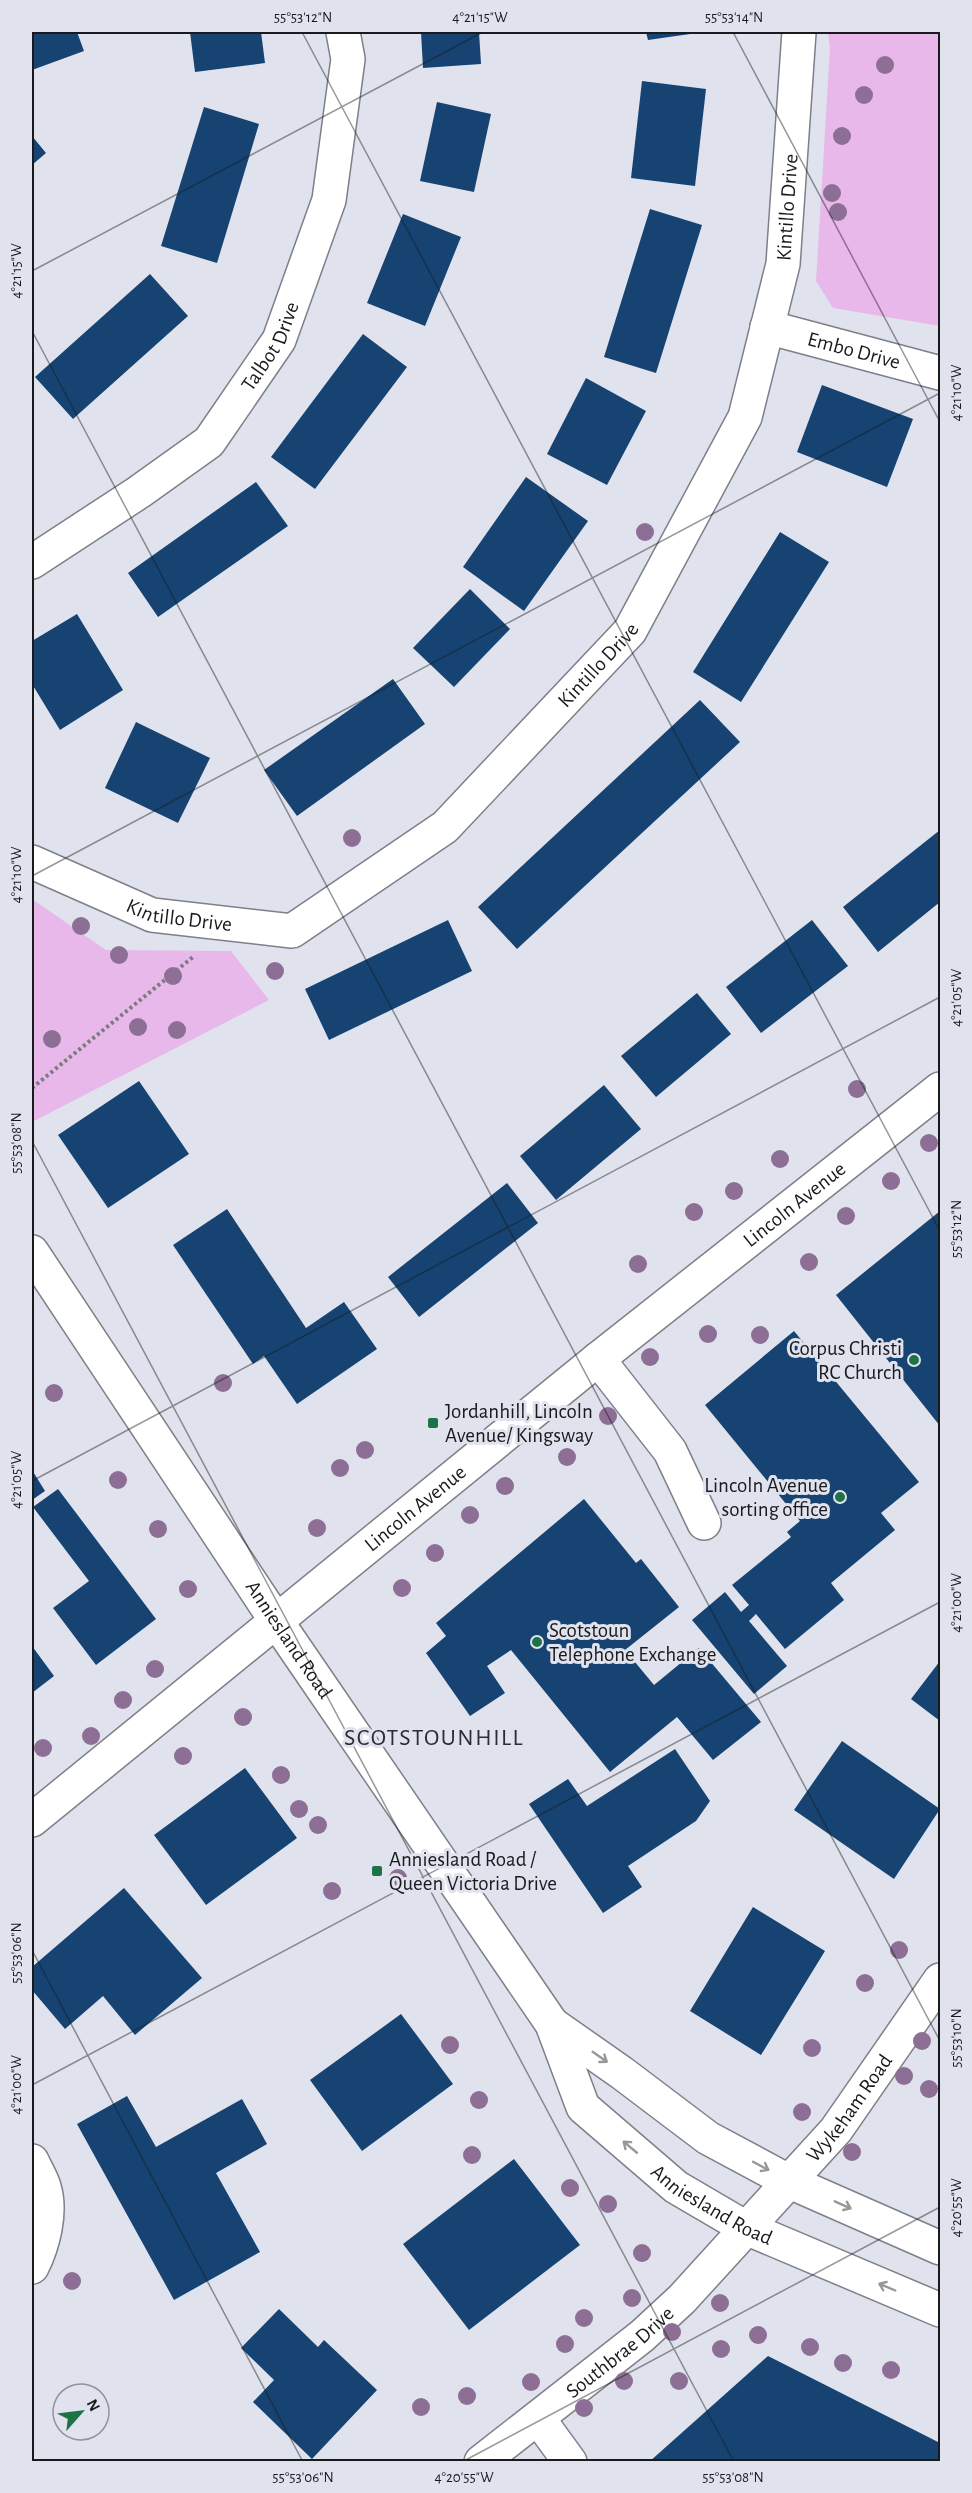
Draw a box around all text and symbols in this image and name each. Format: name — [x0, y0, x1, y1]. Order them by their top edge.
text: 55°53'12"N — [274, 10, 332, 25]
text: 4°21'15"W — [452, 10, 508, 25]
text: 55°53'14"N — [705, 10, 763, 25]
street label: Kintillo Drive — [773, 153, 802, 262]
text: 4°21'15"W — [9, 243, 24, 299]
street label: Talbot Drive — [237, 299, 303, 395]
street label: Embo Drive — [805, 328, 902, 373]
text: 4°21'10"W — [949, 364, 964, 421]
street label: Kintillo Drive — [554, 620, 643, 711]
text: 4°21'10"W — [9, 846, 24, 903]
street label: Kintillo Drive — [123, 895, 233, 935]
text: 4°21'05"W — [949, 968, 964, 1027]
text: 55°53'08"N — [9, 1112, 24, 1174]
street label: Lincoln Avenue — [739, 1158, 850, 1251]
text: 55°53'12"N — [949, 1200, 964, 1258]
place label: Corpus Christi RC Church — [789, 1338, 902, 1383]
marker: Corpus Christi RC Church — [907, 1353, 921, 1367]
place label: Jordanhill, Lincoln Avenue/ Kingsway — [445, 1401, 593, 1446]
marker: Jordanhill, Lincoln Avenue/ Kingsway — [426, 1416, 440, 1430]
text: 4°21'05"W — [9, 1450, 24, 1509]
street label: Lincoln Avenue — [361, 1461, 470, 1556]
place label: Lincoln Avenue sorting office — [704, 1475, 828, 1520]
marker: Lincoln Avenue sorting office — [833, 1490, 847, 1504]
text: 4°21'00"W — [949, 1573, 964, 1633]
street label: Anniesland Road — [242, 1577, 336, 1703]
place label: Scotstoun Telephone Exchange — [549, 1620, 716, 1665]
marker: Scotstoun Telephone Exchange — [530, 1635, 544, 1649]
district label: SCOTSTOUNHILL — [344, 1726, 524, 1750]
place label: Anniesland Road / Queen Victoria Drive — [389, 1849, 557, 1894]
marker: Anniesland Road / Queen Victoria Drive — [370, 1864, 384, 1878]
text: 55°53'06"N — [9, 1922, 24, 1984]
text: 55°53'10"N — [949, 2008, 964, 2068]
street label: Wykeham Road — [802, 2050, 896, 2166]
one-way arrow — [591, 2051, 607, 2063]
text: 4°21'00"W — [9, 2055, 24, 2115]
one-way arrow — [623, 2140, 638, 2154]
one-way arrow — [752, 2160, 769, 2172]
street label: Anniesland Road — [647, 2161, 775, 2249]
text: 4°20'55"W — [949, 2178, 964, 2238]
one-way arrow — [834, 2200, 852, 2211]
one-way arrow — [878, 2281, 896, 2292]
street label: Southbrae Drive — [562, 2303, 678, 2402]
north arrow — [51, 2382, 111, 2442]
text: N — [84, 2397, 103, 2414]
text: 55°53'06"N — [272, 2470, 334, 2485]
text: 4°20'55"W — [434, 2470, 494, 2485]
text: 55°53'08"N — [702, 2470, 764, 2485]

